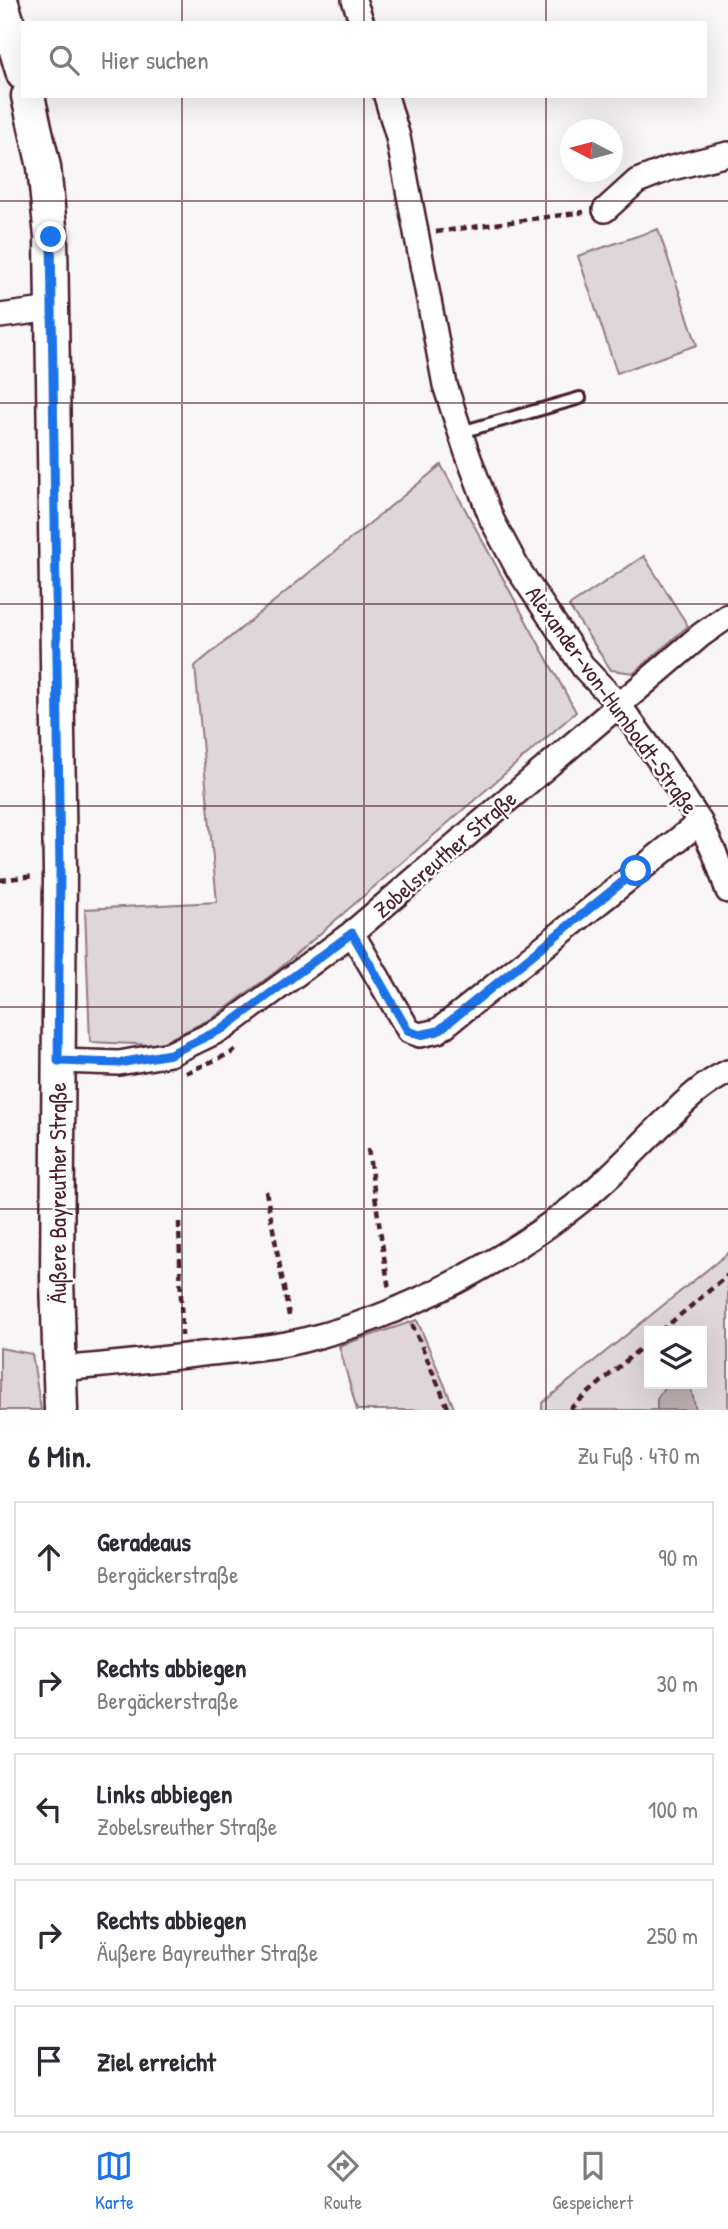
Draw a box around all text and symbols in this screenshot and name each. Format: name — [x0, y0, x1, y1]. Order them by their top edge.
search box — [21, 21, 707, 98]
icon: search — [45, 41, 83, 79]
text: Hier suchen — [101, 42, 209, 77]
north arrow — [560, 119, 623, 182]
route end — [35, 221, 66, 252]
street label: Alexander-von-Humboldt-Straße — [519, 579, 706, 820]
street label: Zobelsreuther Straße — [366, 783, 523, 924]
route start — [620, 855, 651, 886]
street label: Äußere Bayreuther Straße — [42, 1082, 73, 1304]
map controls — [644, 1326, 707, 1389]
button: layers — [644, 1326, 707, 1389]
text: 6 Min. — [28, 1436, 91, 1476]
text: Zu Fuß · 470 m — [577, 1440, 700, 1471]
text: Geradeaus — [97, 1524, 191, 1559]
icon: ahead — [30, 1538, 68, 1576]
text: 90 m — [658, 1542, 698, 1573]
text: Bergäckerstraße — [97, 1559, 238, 1590]
text: Rechts abbiegen — [97, 1650, 247, 1685]
icon: right — [30, 1664, 68, 1702]
text: 30 m — [656, 1668, 698, 1699]
text: Bergäckerstraße — [97, 1685, 238, 1716]
text: Links abbiegen — [97, 1776, 233, 1811]
icon: left — [30, 1790, 68, 1828]
text: 100 m — [648, 1794, 698, 1825]
text: Zobelsreuther Straße — [97, 1811, 277, 1842]
text: Rechts abbiegen — [97, 1902, 247, 1937]
icon: right — [30, 1916, 68, 1954]
text: 250 m — [646, 1920, 698, 1951]
text: Äußere Bayreuther Straße — [97, 1937, 318, 1968]
icon: arrive — [30, 2042, 68, 2080]
text: Ziel erreicht — [97, 2044, 216, 2079]
tab: Karte — [95, 2147, 134, 2215]
tab: Route — [324, 2147, 362, 2215]
tab: Gespeichert — [552, 2147, 633, 2215]

